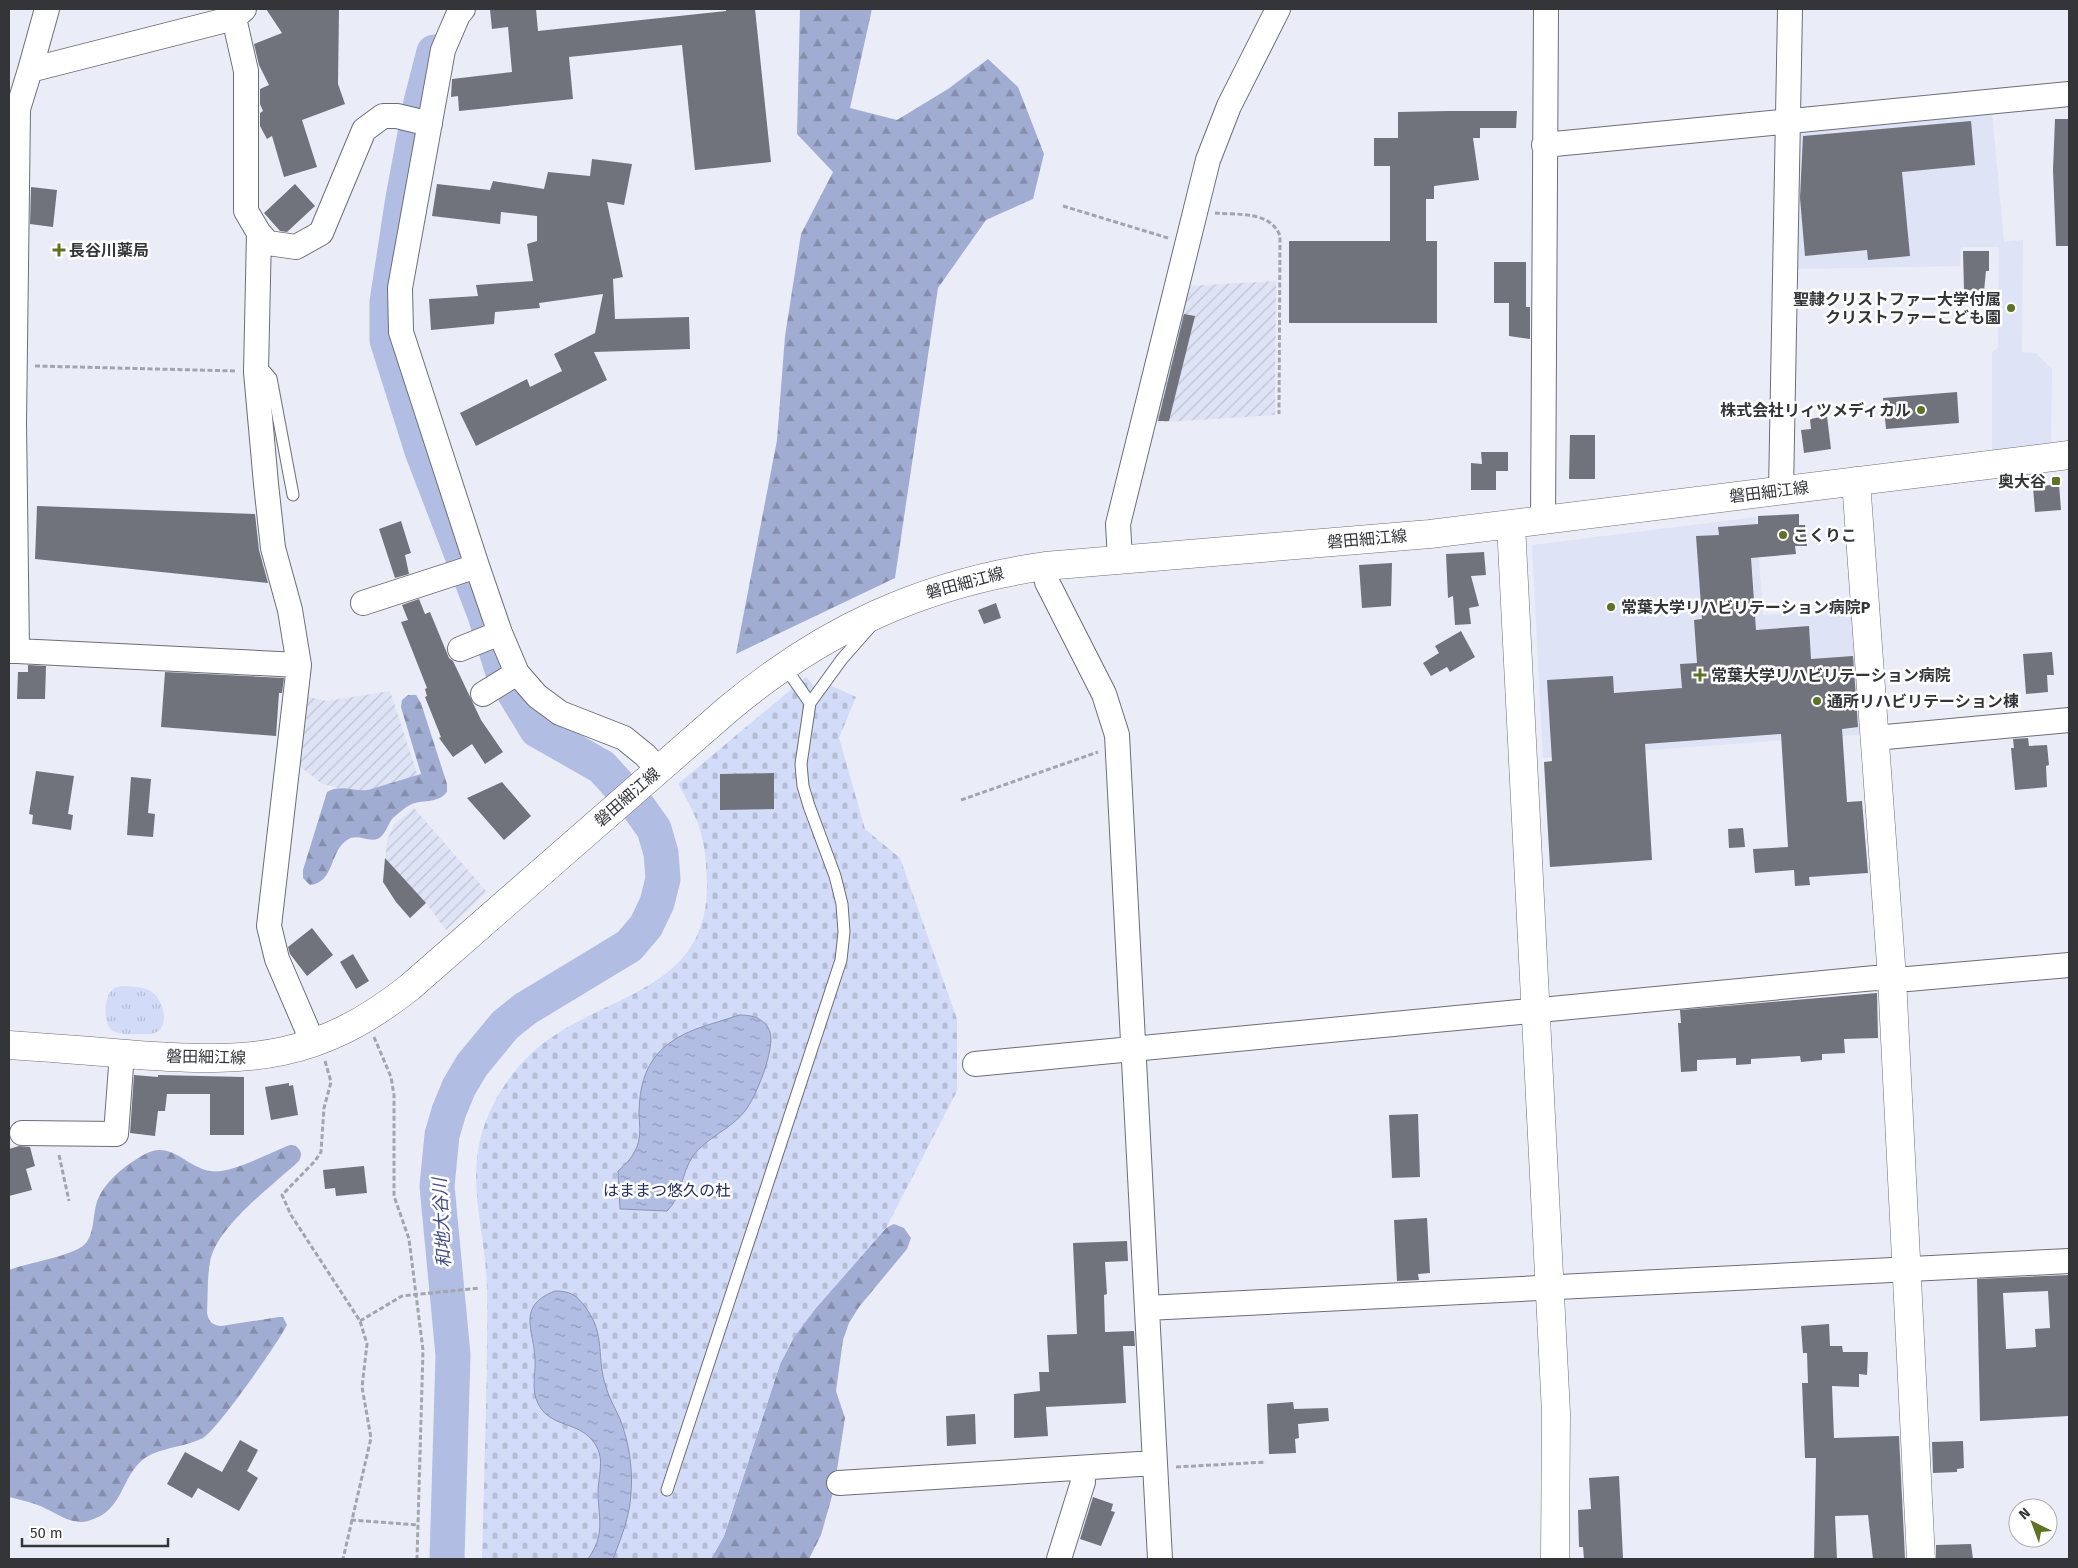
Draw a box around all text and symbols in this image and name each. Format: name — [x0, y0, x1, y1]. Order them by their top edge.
place label: 長谷川薬局 — [69, 241, 149, 260]
marker: 長谷川薬局 — [53, 244, 65, 256]
place label: 聖隷クリストファー大学付属 クリストファーこども園 — [1793, 290, 2001, 327]
marker: 聖隷クリストファー大学付属 クリストファーこども園 — [2005, 302, 2017, 314]
place label: 株式会社リィツメディカル — [1720, 401, 1911, 420]
marker: 株式会社リィツメディカル — [1915, 404, 1927, 416]
place label: 奥大谷 — [1998, 472, 2046, 491]
marker: 奥大谷 — [2050, 475, 2062, 487]
street label: 磐田細江線 — [1728, 478, 1810, 506]
street label: 磐田細江線 — [1326, 526, 1408, 552]
place label: こくりこ — [1793, 526, 1857, 545]
marker: こくりこ — [1777, 529, 1789, 541]
street label: 磐田細江線 — [924, 563, 1006, 603]
place label: 常葉大学リハビリテーション病院P — [1621, 598, 1871, 617]
marker: 常葉大学リハビリテーション病院P — [1605, 601, 1617, 613]
place label: 常葉大学リハビリテーション病院 — [1711, 666, 1951, 685]
marker: 常葉大学リハビリテーション病院 — [1693, 668, 1707, 682]
place label: 通所リハビリテーション棟 — [1827, 692, 2019, 711]
marker: 通所リハビリテーション棟 — [1811, 695, 1823, 707]
street label: 磐田細江線 — [591, 764, 663, 830]
street label: 磐田細江線 — [166, 1047, 246, 1067]
water label: 和地大谷川 — [429, 1175, 455, 1269]
park label: はままつ悠久の杜 — [603, 1181, 731, 1200]
north arrow — [2008, 1498, 2058, 1548]
text: N — [2015, 1504, 2034, 1523]
scale bar — [22, 1516, 169, 1548]
text: 50 m — [30, 1524, 63, 1542]

